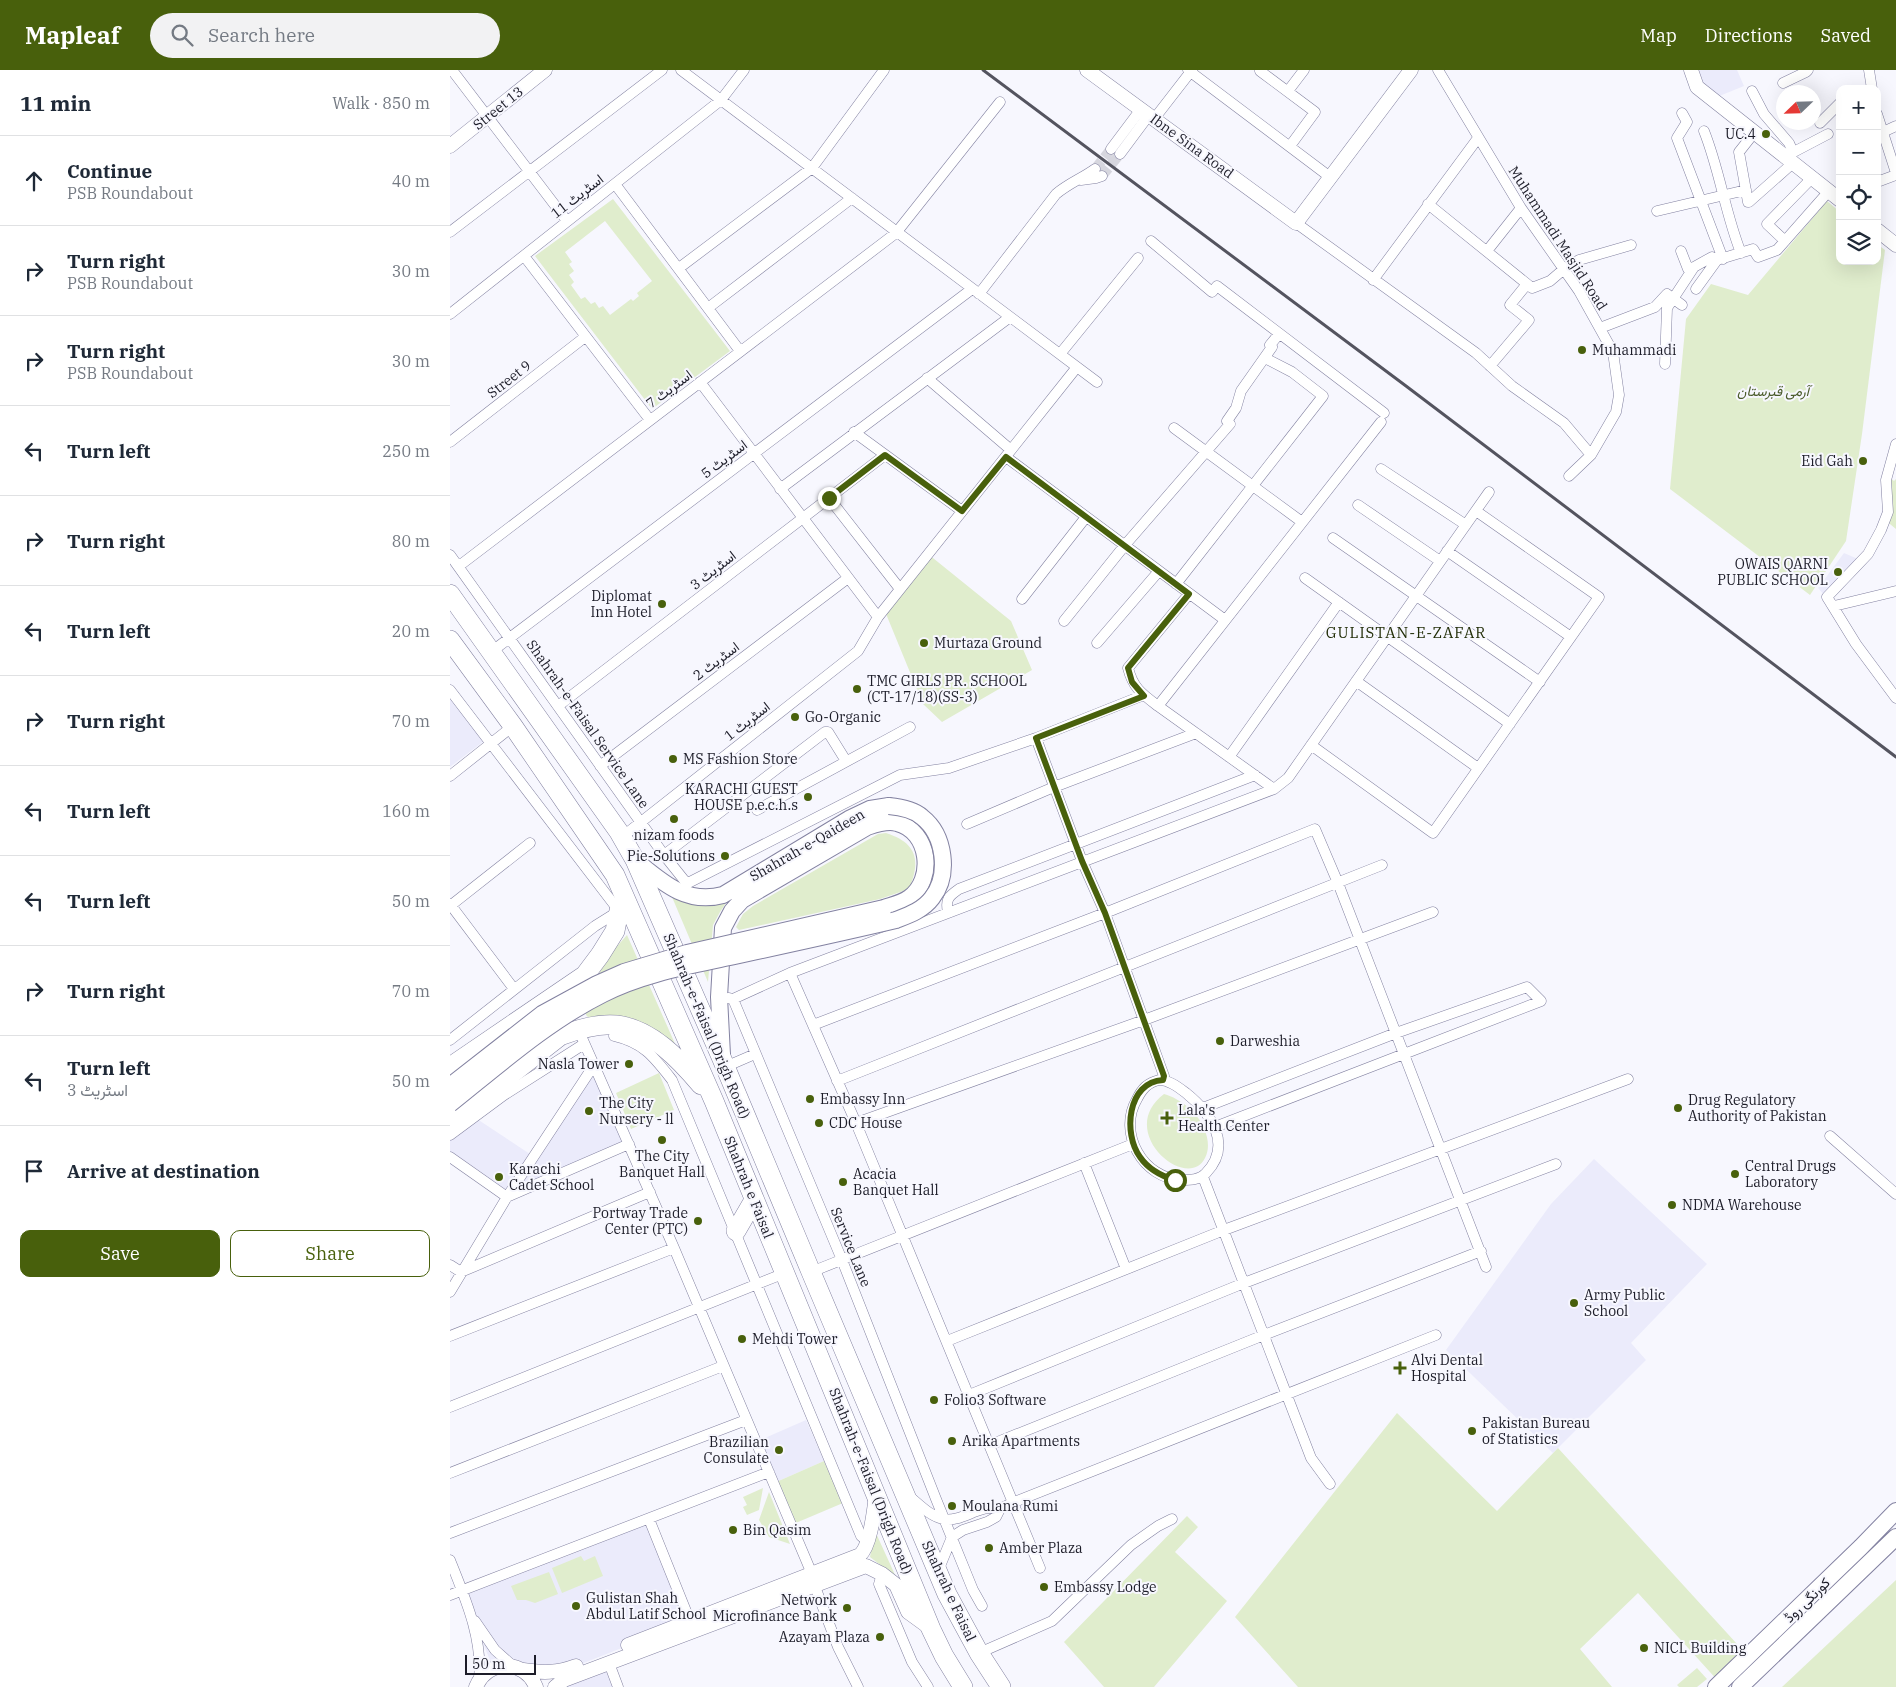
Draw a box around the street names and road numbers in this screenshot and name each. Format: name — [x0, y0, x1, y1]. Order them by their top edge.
street label: Street 13 — [469, 82, 527, 134]
street label: Ibne Sina Road — [1147, 110, 1238, 183]
street label: Muhammadi Masjid Road — [1505, 163, 1612, 314]
street label: اسٹریٹ 11 — [547, 170, 607, 222]
street label: Street 9 — [483, 356, 535, 402]
street label: اسٹریٹ 7 — [642, 366, 696, 412]
street label: اسٹریٹ 5 — [697, 436, 751, 482]
street label: اسٹریٹ 3 — [686, 546, 740, 594]
street label: Shahrah-e-Faisal Service Lane — [523, 636, 653, 812]
street label: اسٹریٹ 2 — [689, 638, 743, 684]
street label: اسٹریٹ 1 — [720, 697, 774, 745]
street label: Shahrah-e-Qaideen — [746, 805, 868, 885]
street label: Shahrah-e-Faisal (Drigh Road) — [660, 931, 754, 1121]
street label: Shahrah e Faisal — [720, 1133, 778, 1241]
street label: Service Lane — [827, 1204, 875, 1290]
street label: Shahrah-e-Faisal (Drigh Road) — [825, 1385, 917, 1577]
street label: Shahrah e Faisal — [918, 1538, 980, 1644]
street label: کورنگی روڈ — [1780, 1574, 1834, 1626]

